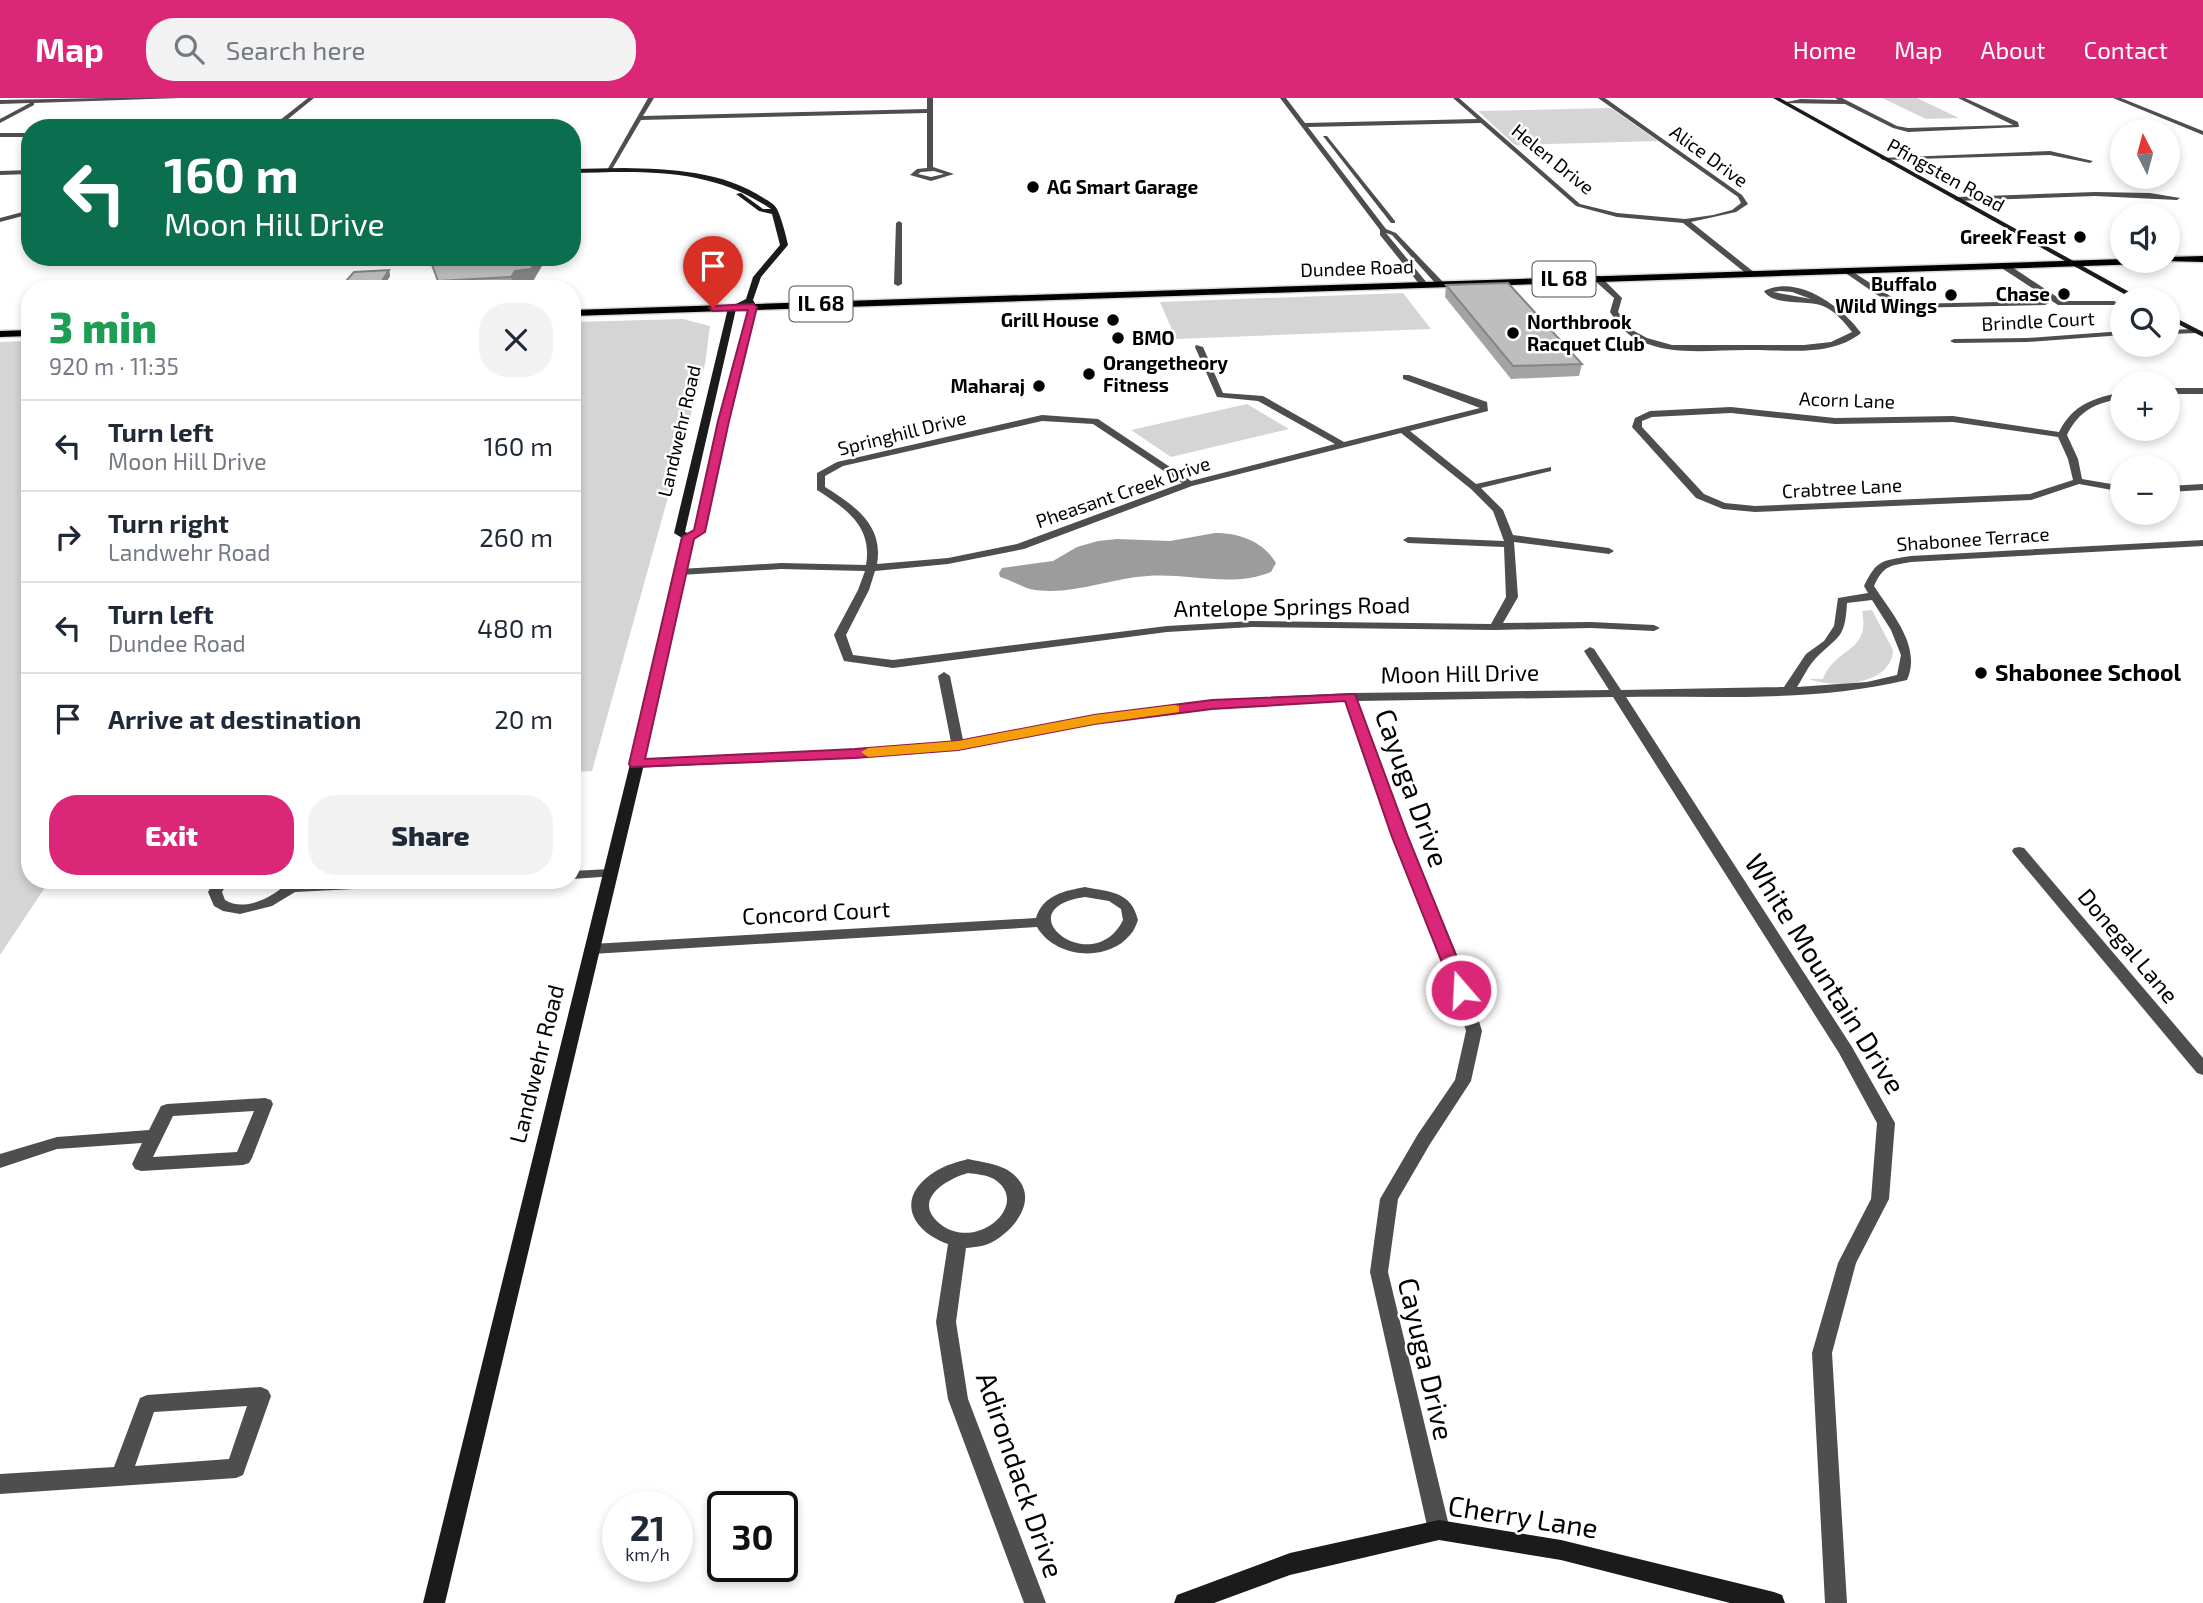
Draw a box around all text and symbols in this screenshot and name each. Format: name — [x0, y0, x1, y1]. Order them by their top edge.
search box — [146, 18, 636, 81]
text: Map — [35, 29, 104, 69]
icon: search — [170, 30, 208, 68]
text: Search here — [226, 34, 365, 65]
text: Home — [1793, 35, 1856, 64]
text: Map — [1894, 35, 1942, 64]
text: About — [1980, 35, 2046, 64]
text: Contact — [2084, 35, 2168, 64]
street label: Helen Drive — [1508, 118, 1599, 199]
north arrow — [2110, 119, 2180, 189]
map controls — [2110, 119, 2180, 525]
street label: Alice Drive — [1666, 120, 1753, 192]
street label: Pfingsten Road — [1884, 133, 2009, 216]
text: 160 m — [164, 144, 299, 203]
icon: left — [49, 147, 140, 238]
place label: AG Smart Garage — [1047, 175, 1198, 198]
marker: AG Smart Garage — [1025, 179, 1041, 195]
button: sound — [2110, 203, 2180, 273]
text: Moon Hill Drive — [164, 204, 385, 242]
place label: Greek Feast — [1960, 225, 2066, 248]
marker: Greek Feast — [2072, 229, 2088, 245]
pin — [683, 236, 743, 308]
icon: arrive — [694, 247, 732, 285]
street label: Dundee Road — [1300, 254, 1414, 281]
road number: IL 68 — [1532, 262, 1596, 296]
place label: Buffalo Wild Wings — [1835, 272, 1937, 317]
place label: Chase — [1996, 282, 2050, 305]
road number: IL 68 — [790, 286, 852, 322]
marker: Chase — [2056, 286, 2072, 302]
marker: Buffalo Wild Wings — [1943, 287, 1959, 303]
button: search — [2110, 287, 2180, 357]
text: 3 min — [49, 301, 157, 351]
button: close — [479, 303, 553, 377]
street label: Brindle Court — [1981, 306, 2095, 335]
place label: Grill House — [1001, 308, 1099, 331]
place label: Northbrook Racquet Club — [1527, 310, 1645, 355]
marker: Grill House — [1105, 312, 1121, 328]
marker: Northbrook Racquet Club — [1505, 325, 1521, 341]
place label: BMO — [1132, 326, 1175, 349]
marker: BMO — [1110, 330, 1126, 346]
place label: Orangetheory Fitness — [1103, 351, 1228, 396]
text: 920 m · 11:35 — [49, 352, 179, 380]
street label: Landwehr Road — [652, 363, 705, 499]
marker: Orangetheory Fitness — [1081, 366, 1097, 382]
button: + — [2110, 371, 2180, 441]
place label: Maharaj — [950, 374, 1025, 397]
marker: Maharaj — [1031, 378, 1047, 394]
street label: Acorn Lane — [1799, 386, 1895, 413]
street label: Springhill Drive — [835, 405, 968, 460]
text: Turn left — [108, 416, 214, 447]
icon: left — [49, 427, 87, 465]
text: 160 m — [484, 430, 553, 461]
text: Moon Hill Drive — [108, 447, 267, 475]
street label: Pheasant Creek Drive — [1033, 451, 1213, 532]
button: − — [2110, 455, 2180, 525]
street label: Crabtree Lane — [1781, 473, 1903, 502]
text: Turn right — [108, 507, 229, 538]
icon: right — [49, 518, 87, 556]
text: 260 m — [479, 521, 553, 552]
street label: Shabonee Terrace — [1896, 522, 2050, 555]
text: Landwehr Road — [108, 538, 270, 566]
street label: Antelope Springs Road — [1173, 590, 1411, 622]
text: Turn left — [108, 598, 214, 629]
icon: left — [49, 609, 87, 647]
text: 480 m — [477, 612, 553, 643]
text: Dundee Road — [108, 629, 246, 657]
street label: Moon Hill Drive — [1380, 658, 1540, 688]
place label: Shabonee School — [1995, 658, 2182, 686]
marker: Shabonee School — [1973, 665, 1989, 681]
icon: arrive — [49, 700, 87, 738]
text: Arrive at destination — [108, 703, 361, 734]
text: 20 m — [494, 703, 553, 734]
street label: Cayuga Drive — [1369, 704, 1457, 871]
button: Exit — [49, 795, 294, 875]
button: Share — [308, 795, 553, 875]
street label: White Mountain Drive — [1738, 847, 1913, 1100]
street label: Donegal Lane — [2073, 882, 2185, 1008]
street label: Concord Court — [741, 894, 891, 930]
position arrow — [1424, 953, 1498, 1027]
street label: Landwehr Road — [503, 982, 569, 1146]
street label: Cayuga Drive — [1392, 1274, 1462, 1443]
street label: Adirondack Drive — [970, 1367, 1072, 1582]
street label: Cherry Lane — [1446, 1487, 1601, 1545]
speed limit sign: 30 — [707, 1491, 798, 1582]
text: 21 — [630, 1506, 665, 1548]
text: km/h — [625, 1543, 670, 1565]

